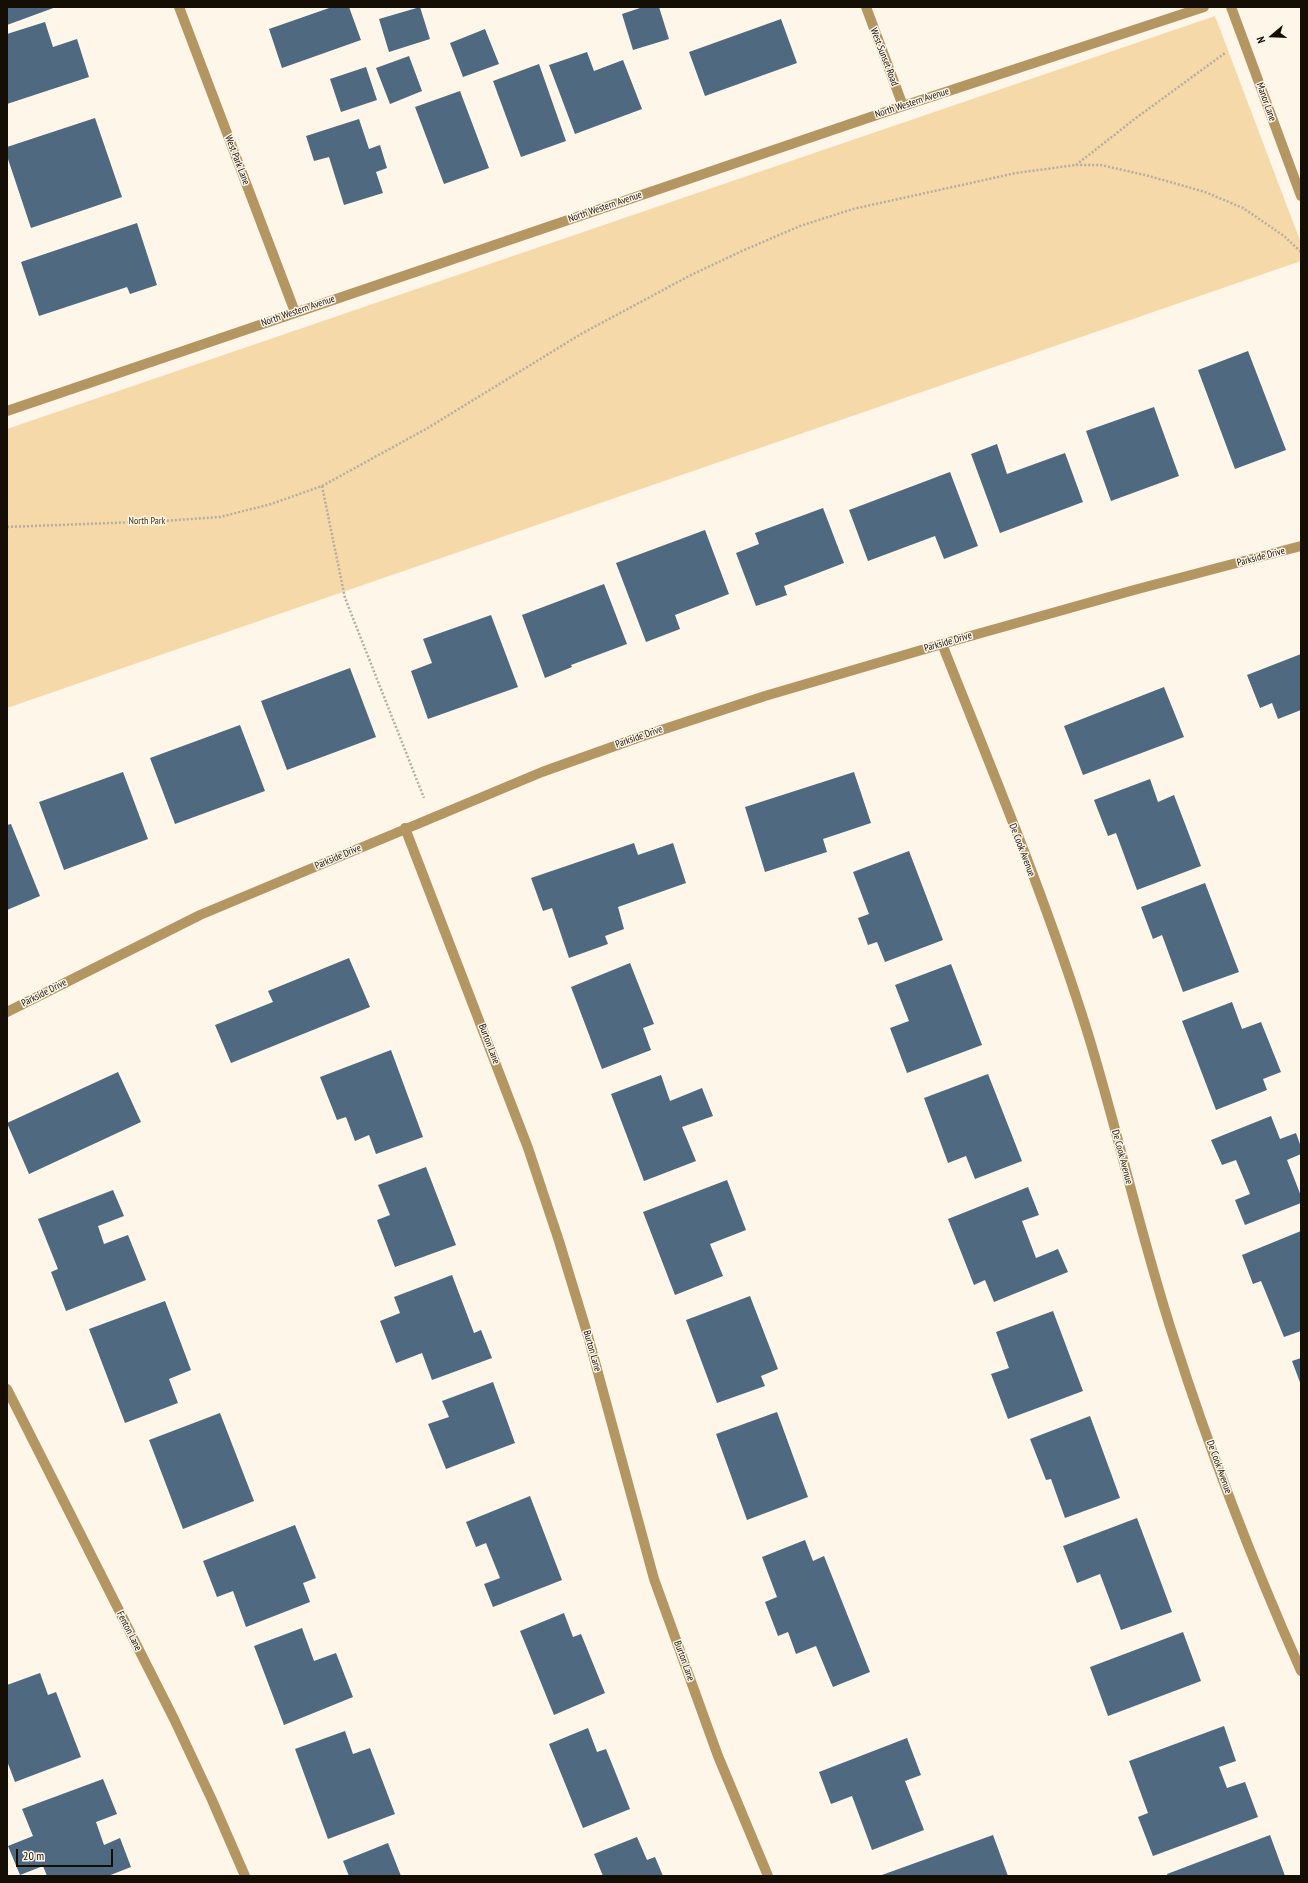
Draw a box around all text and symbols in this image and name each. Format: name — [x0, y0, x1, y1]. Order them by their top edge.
north arrow — [1252, 16, 1292, 56]
street label: West Sunset Road — [867, 26, 901, 88]
text: N — [1253, 35, 1268, 45]
street label: Manor Lane — [1253, 81, 1279, 123]
street label: North Western Avenue — [873, 85, 951, 121]
street label: West Park Lane — [222, 133, 252, 187]
street label: North Western Avenue — [567, 189, 643, 225]
street label: North Western Avenue — [260, 293, 336, 329]
park label: North Park — [129, 515, 165, 527]
street label: Parkside Drive — [1236, 545, 1286, 569]
street label: Parkside Drive — [923, 629, 973, 655]
street label: Parkside Drive — [614, 723, 664, 751]
street label: De Cook Avenue — [1006, 822, 1038, 878]
street label: Parkside Drive — [313, 842, 363, 872]
street label: Parkside Drive — [19, 976, 69, 1010]
street label: Burton Lane — [476, 1022, 502, 1066]
street label: De Cook Avenue — [1109, 1129, 1135, 1185]
street label: Burton Lane — [580, 1329, 604, 1373]
street label: De Cook Avenue — [1204, 1439, 1234, 1495]
street label: Fenton Lane — [114, 1609, 144, 1653]
street label: Burton Lane — [671, 1639, 697, 1683]
scale bar — [18, 1841, 115, 1867]
text: 20 m — [23, 1848, 44, 1863]

